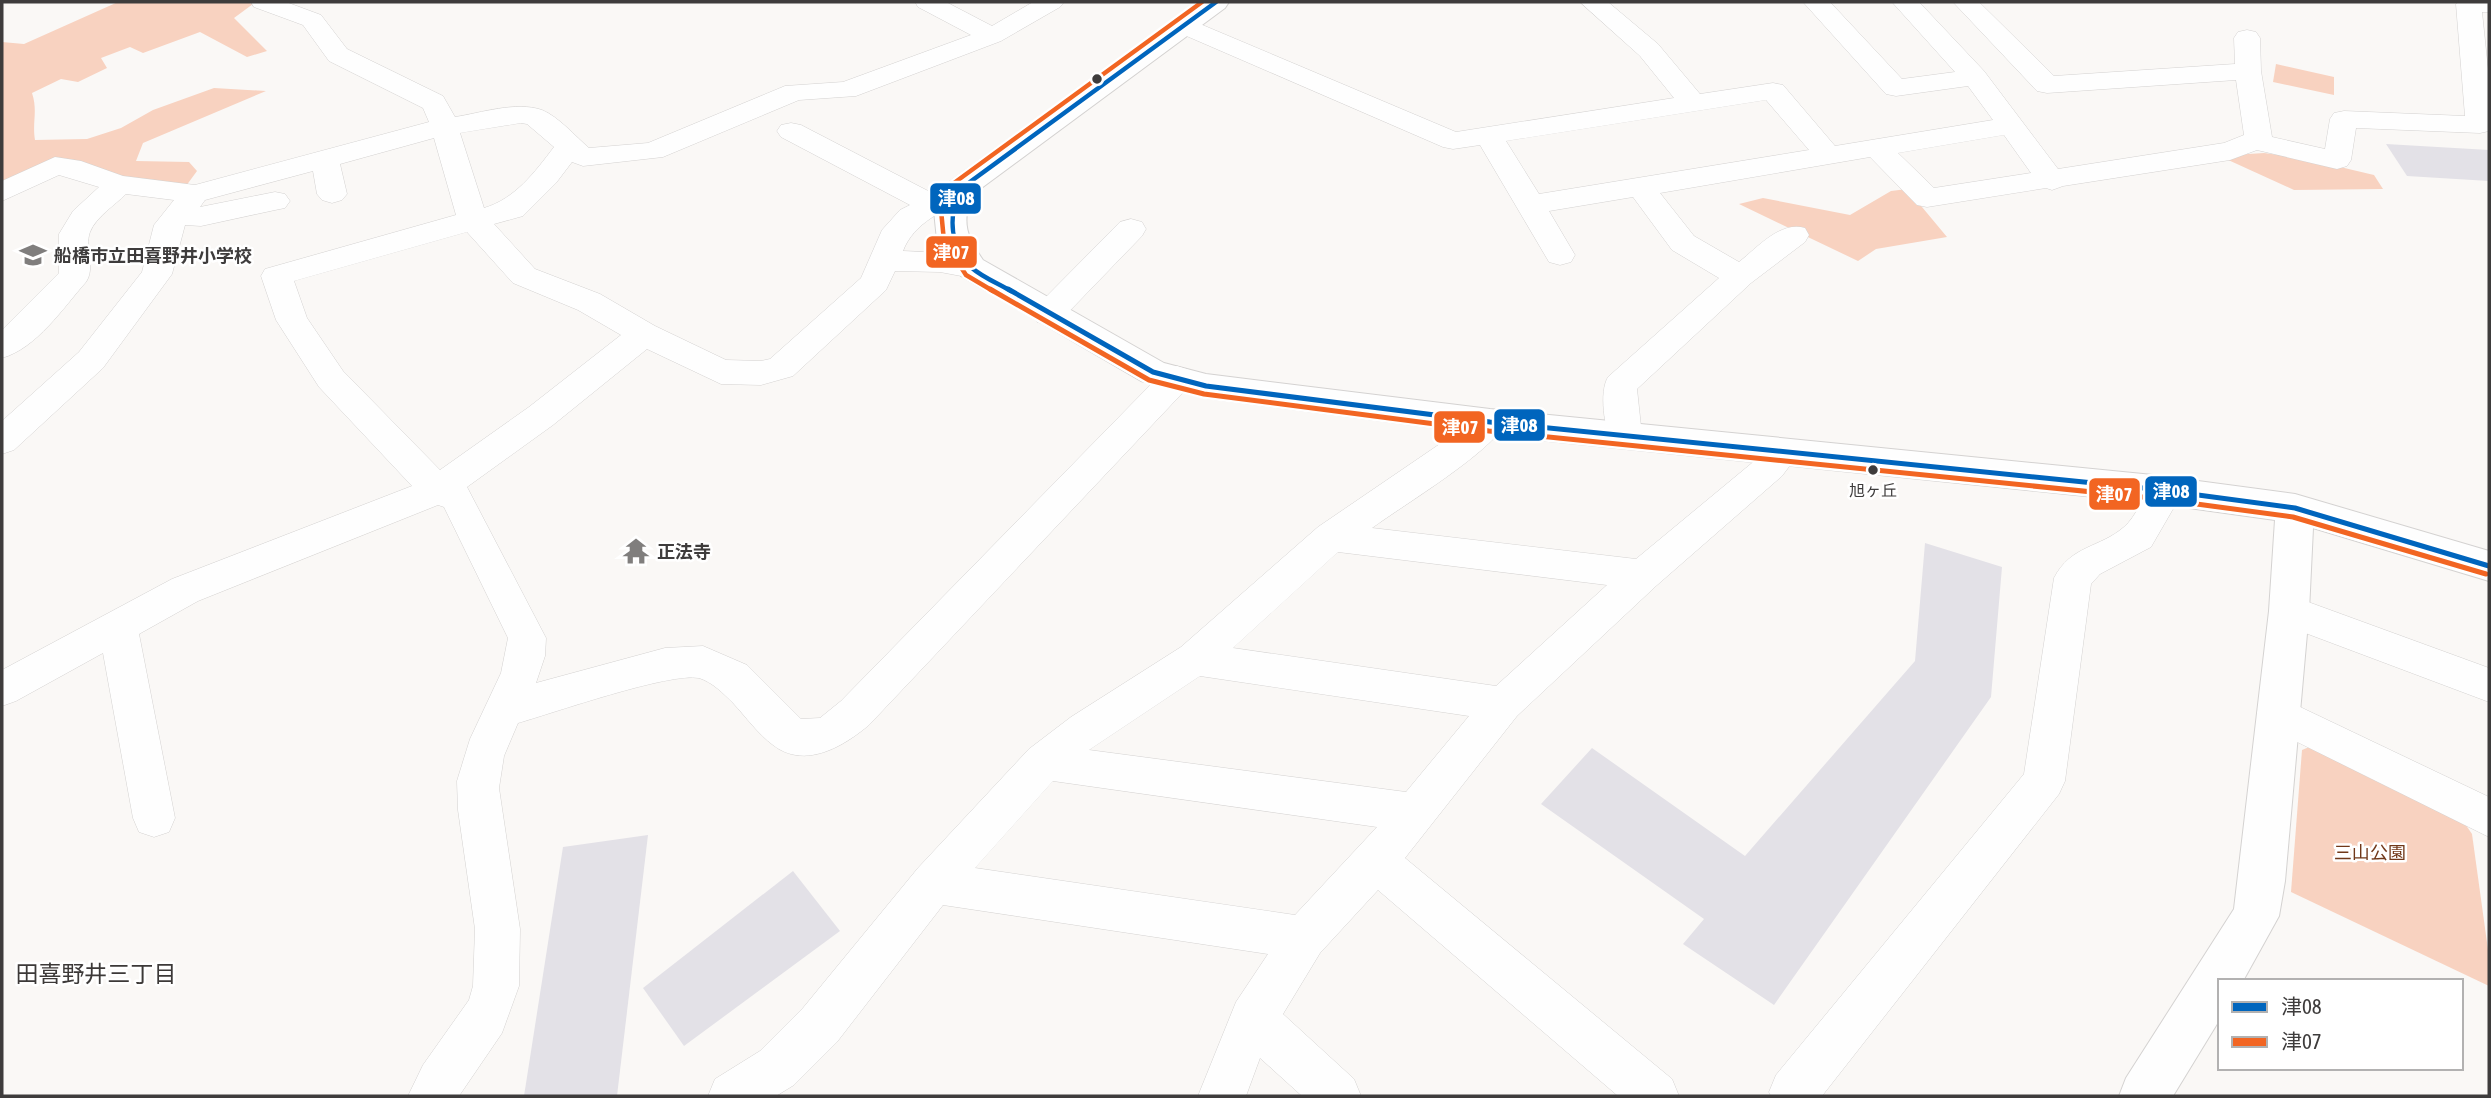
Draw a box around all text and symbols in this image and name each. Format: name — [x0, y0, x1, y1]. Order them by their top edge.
unlabelled marker — [1090, 72, 1104, 86]
line badge: 津08 — [929, 182, 982, 215]
text: 津08 — [938, 187, 974, 209]
line badge: 津07 — [925, 235, 978, 269]
school or university icon: 船橋市立田喜野井小学校 — [18, 240, 48, 270]
text: 津07 — [933, 241, 969, 263]
place label: 船橋市立田喜野井小学校 — [54, 245, 252, 266]
line badge: 津08 — [1493, 408, 1546, 442]
line badge: 津07 — [1433, 410, 1486, 444]
text: 津08 — [1501, 414, 1537, 436]
text: 津07 — [1442, 416, 1478, 438]
marker: 旭ヶ丘 — [1866, 463, 1880, 477]
line badge: 津08 — [2144, 475, 2198, 508]
line badge: 津07 — [2088, 477, 2141, 511]
text: 津08 — [2153, 480, 2189, 502]
place label: 旭ヶ丘 — [1849, 481, 1897, 499]
text: 津07 — [2096, 483, 2132, 505]
temple icon: 正法寺 — [621, 536, 651, 566]
place label: 正法寺 — [657, 541, 711, 562]
park label: 三山公園 — [2334, 842, 2406, 863]
district label: 田喜野井三丁目 — [16, 961, 177, 987]
legend — [2218, 979, 2463, 1070]
text: 津08 — [2281, 994, 2322, 1018]
text: 津07 — [2281, 1029, 2322, 1053]

